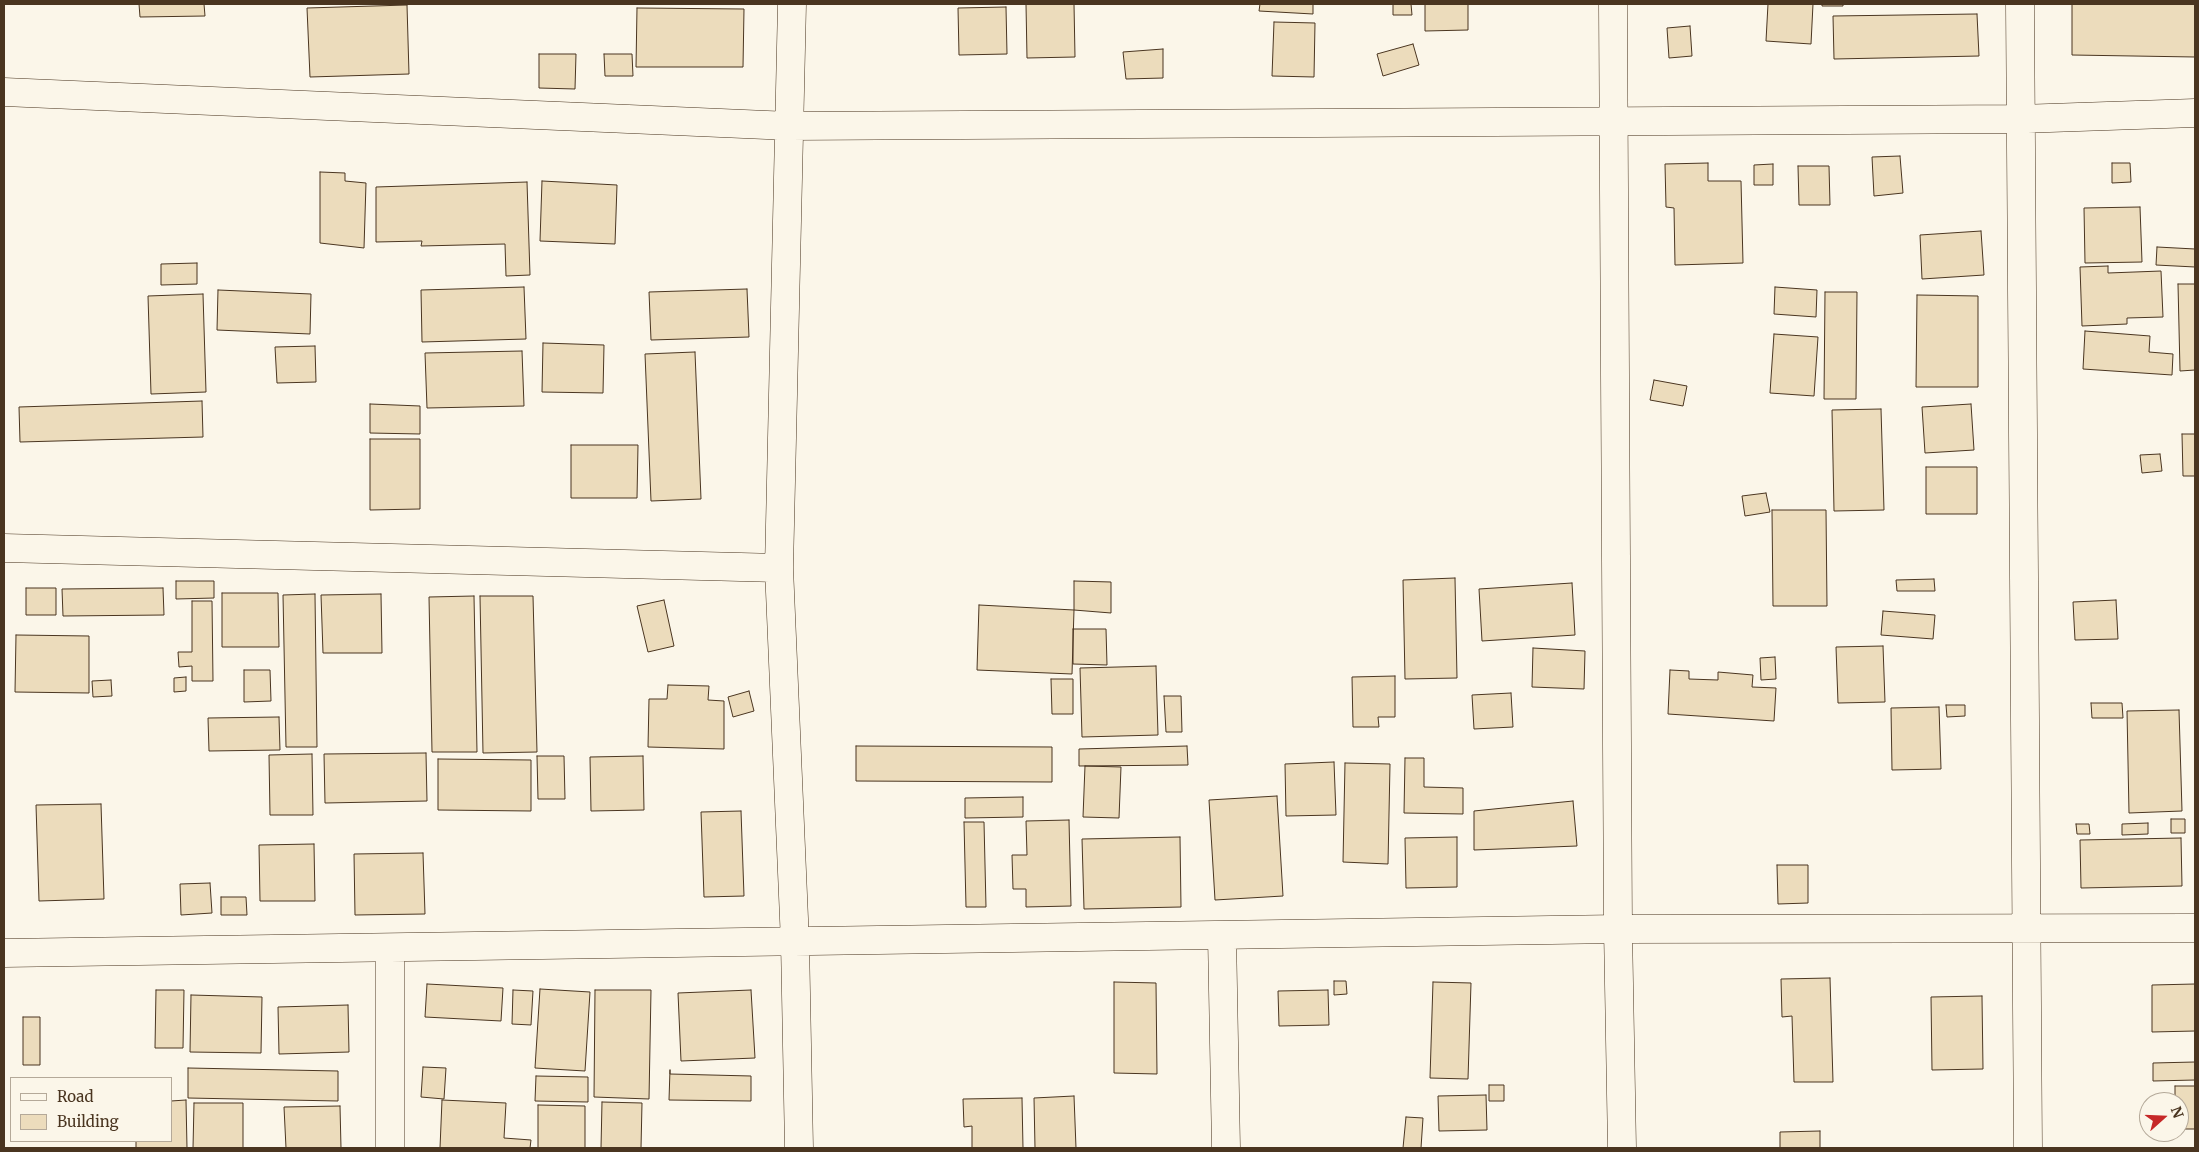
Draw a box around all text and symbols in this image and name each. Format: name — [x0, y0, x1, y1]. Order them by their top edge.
legend — [10, 1077, 172, 1142]
text: Road — [57, 1087, 93, 1106]
north arrow — [2139, 1092, 2189, 1142]
text: N — [2167, 1104, 2188, 1120]
text: Building — [57, 1112, 119, 1131]

